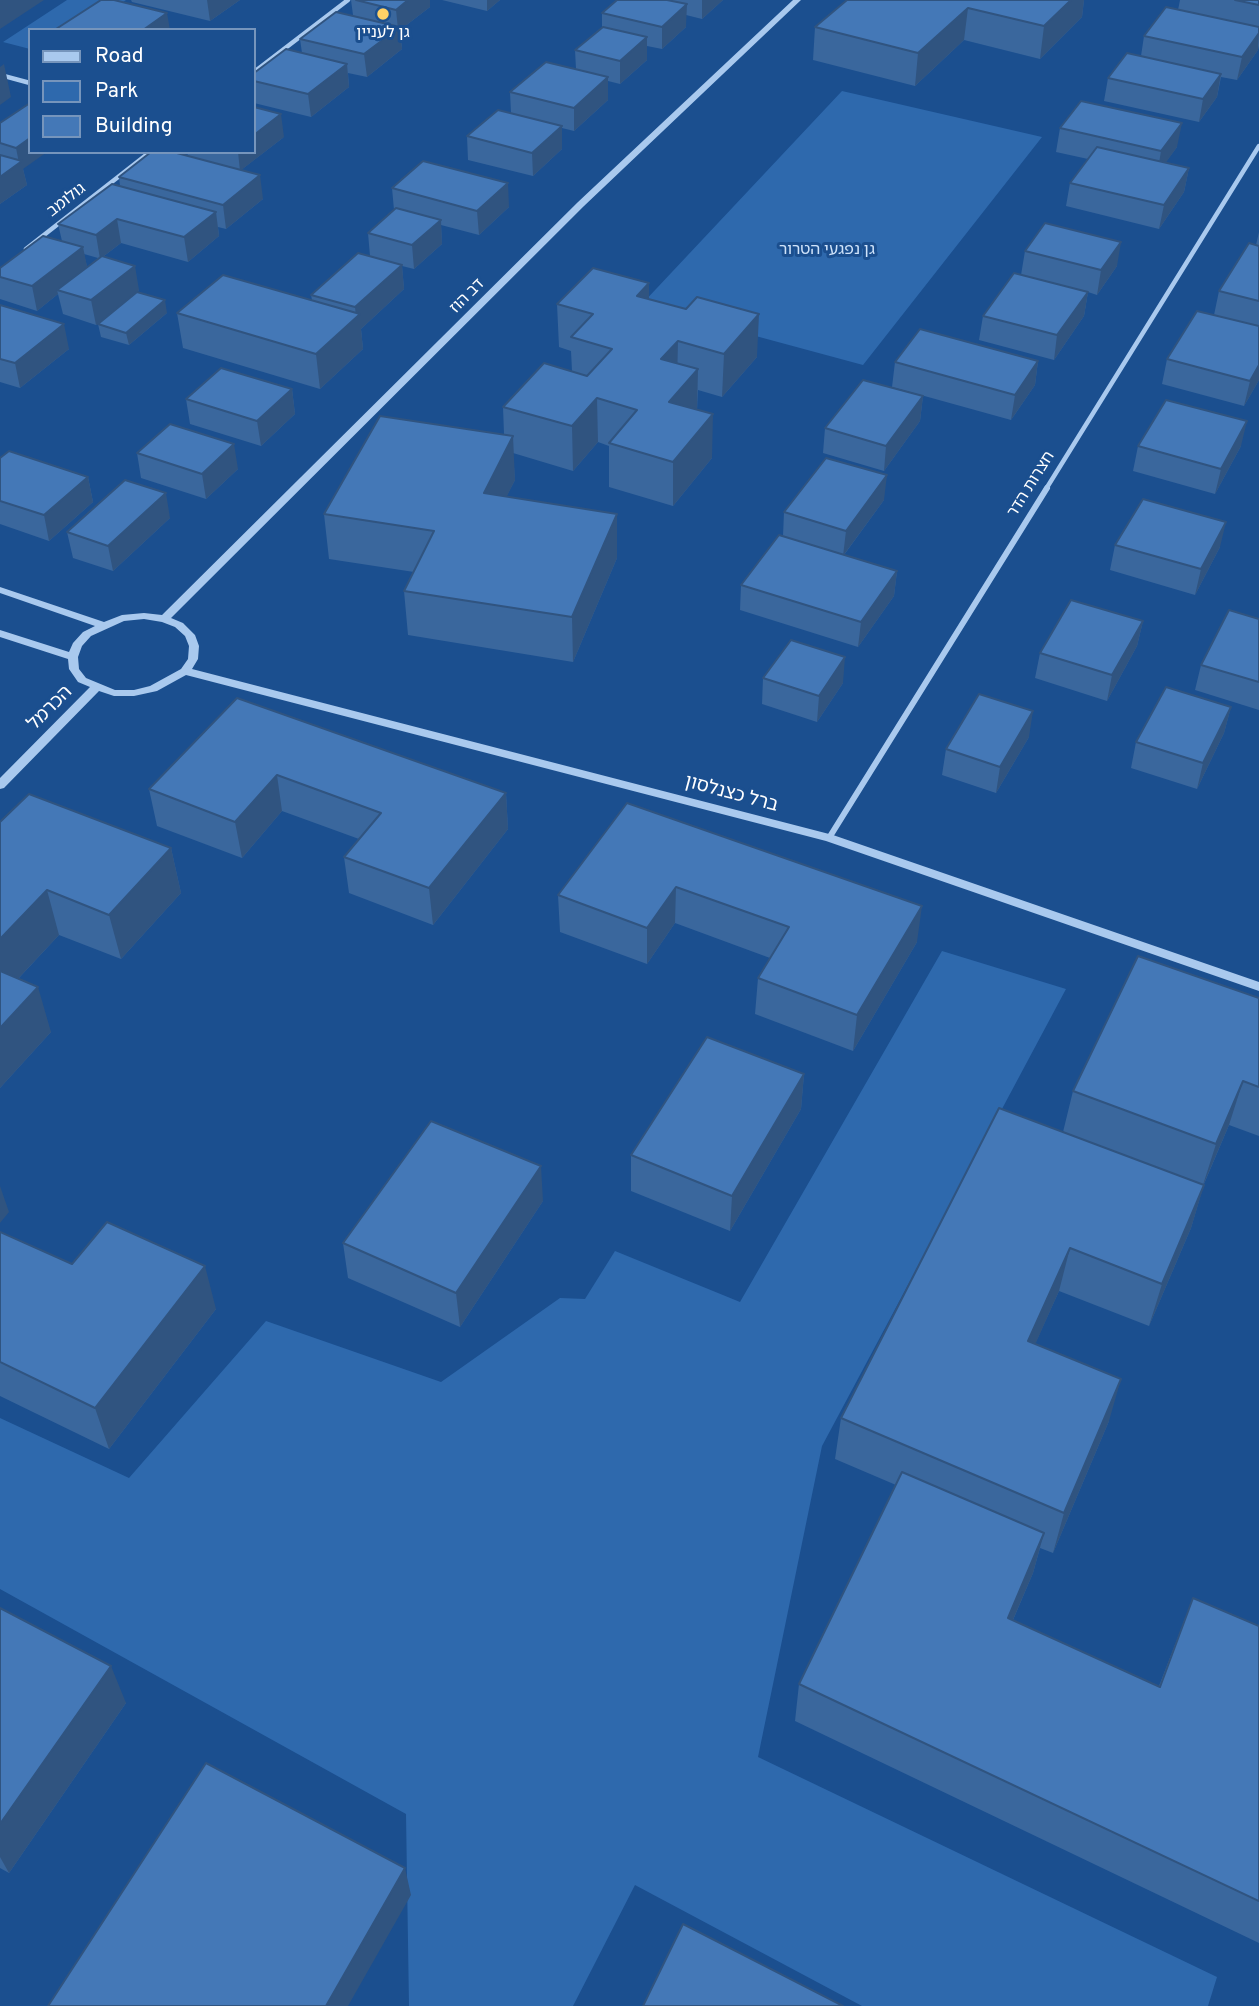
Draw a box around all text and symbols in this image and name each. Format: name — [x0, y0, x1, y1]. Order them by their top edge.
marker: גן לעניין — [375, 6, 391, 22]
place label: גן לעניין — [356, 24, 410, 44]
legend — [28, 28, 256, 154]
text: Road — [95, 43, 144, 70]
text: Park — [95, 78, 138, 105]
text: Building — [95, 113, 173, 140]
street label: גולומב — [44, 180, 90, 222]
park label: גן נפגעי הטרור — [779, 241, 875, 261]
street label: דב הוז — [447, 276, 489, 318]
street label: חצרות הדר — [1004, 449, 1060, 521]
street label: הכרמל — [24, 682, 78, 736]
street label: ברל כצנלסון — [682, 772, 780, 818]

